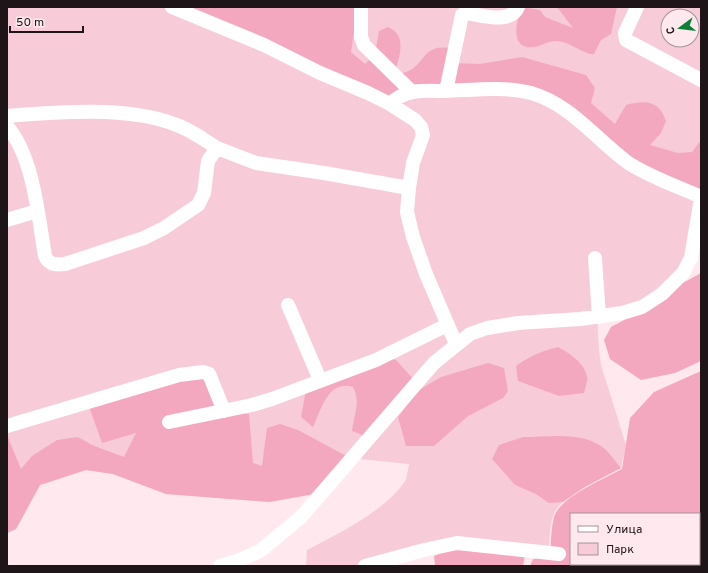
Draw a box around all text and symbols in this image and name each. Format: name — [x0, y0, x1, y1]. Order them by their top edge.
scale bar — [10, 8, 83, 34]
north arrow — [660, 8, 700, 48]
text: 50 m — [16, 15, 44, 31]
text: С — [664, 25, 679, 36]
legend — [570, 513, 700, 565]
text: Улица — [606, 522, 642, 538]
text: Парк — [606, 542, 634, 558]

